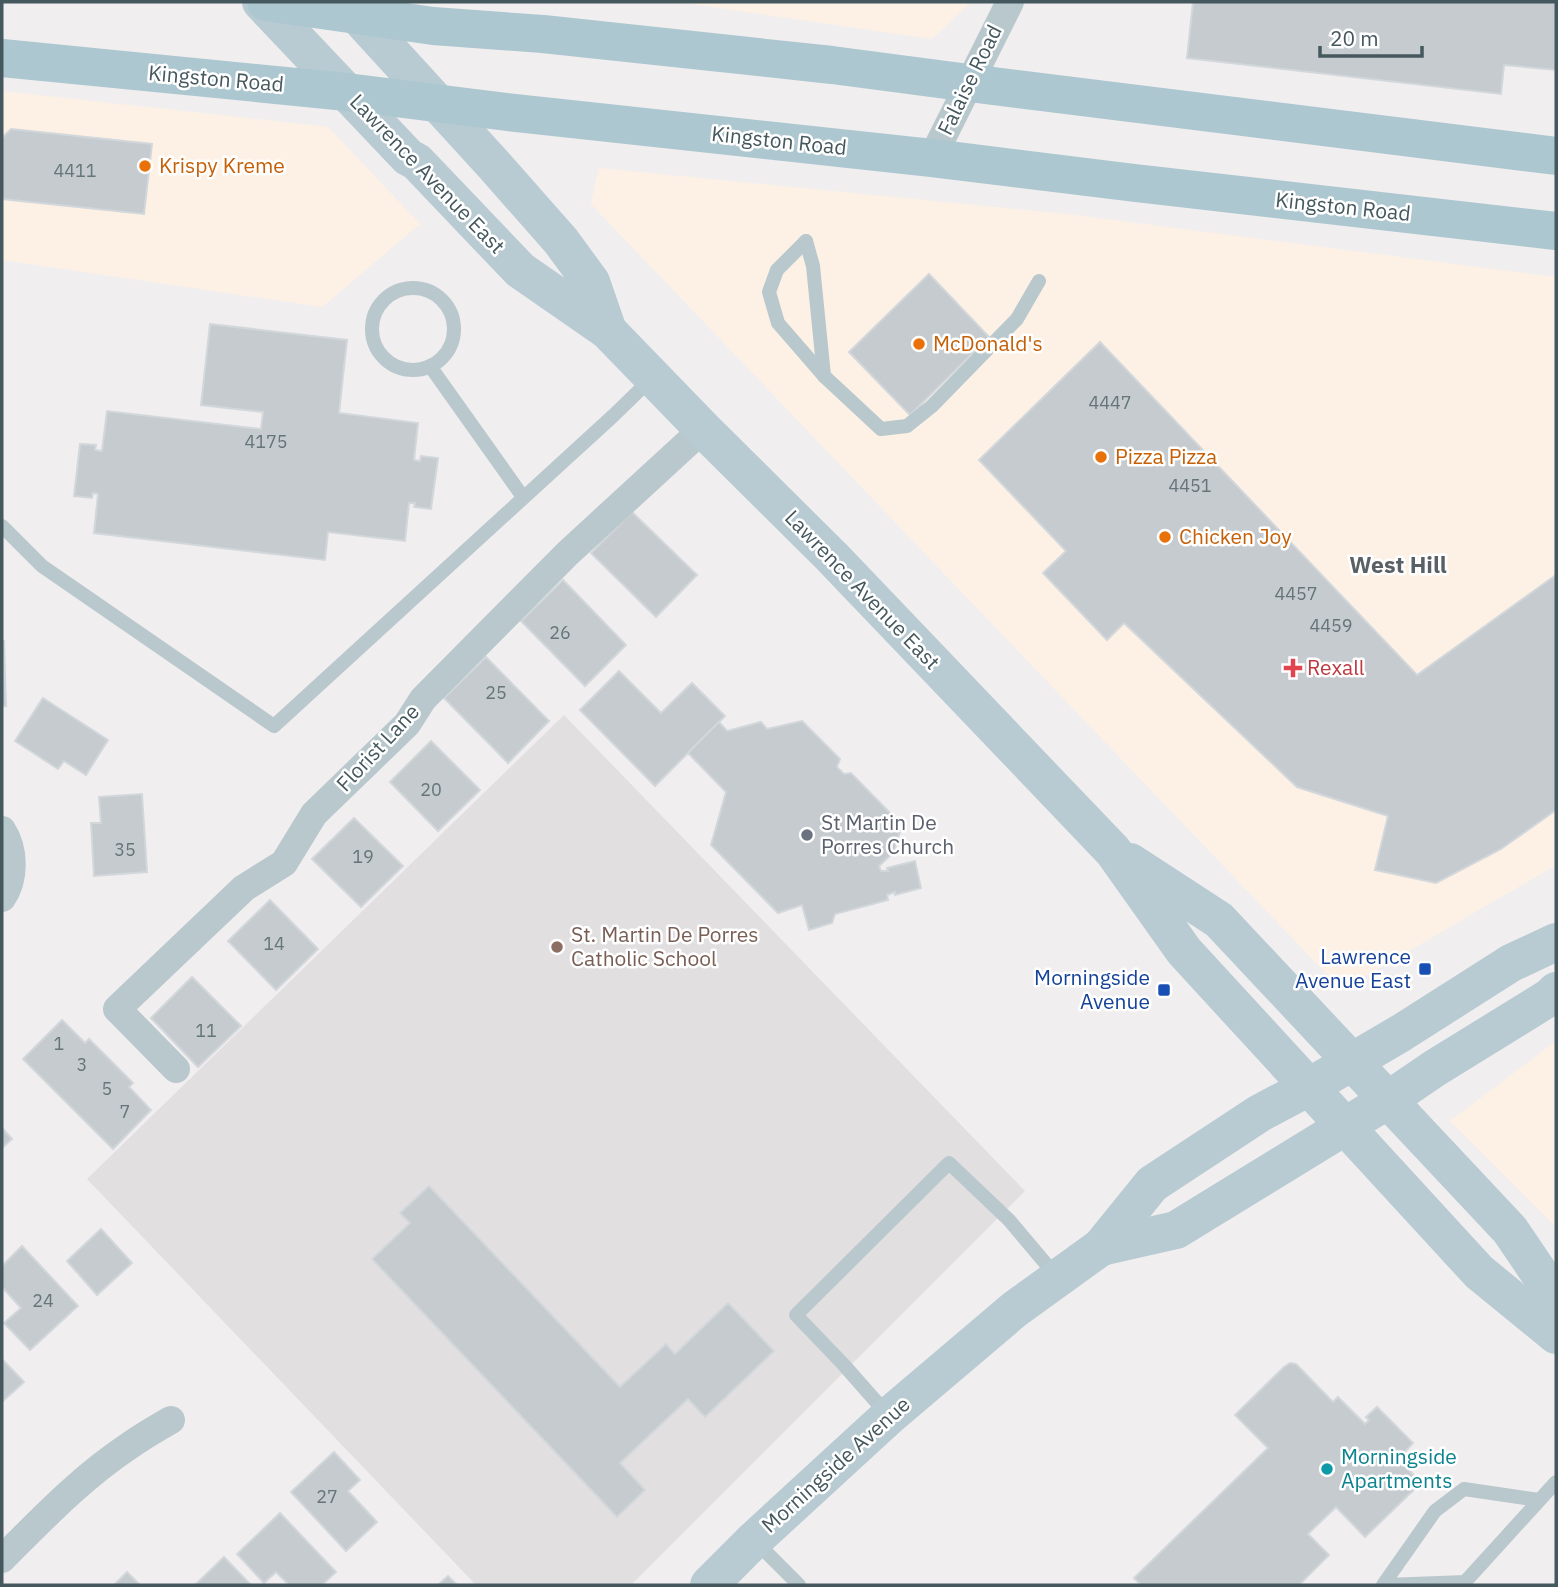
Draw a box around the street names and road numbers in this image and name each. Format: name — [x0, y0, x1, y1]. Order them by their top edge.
street label: Falaise Road — [930, 20, 1008, 139]
street label: Kingston Road — [147, 58, 285, 98]
street label: Lawrence Avenue East — [344, 87, 511, 259]
street label: Kingston Road — [710, 119, 848, 161]
street label: Kingston Road — [1274, 185, 1412, 227]
street label: Lawrence Avenue East — [779, 503, 946, 675]
street label: Florist Lane — [330, 698, 425, 797]
street label: Morningside Avenue — [755, 1390, 916, 1539]

